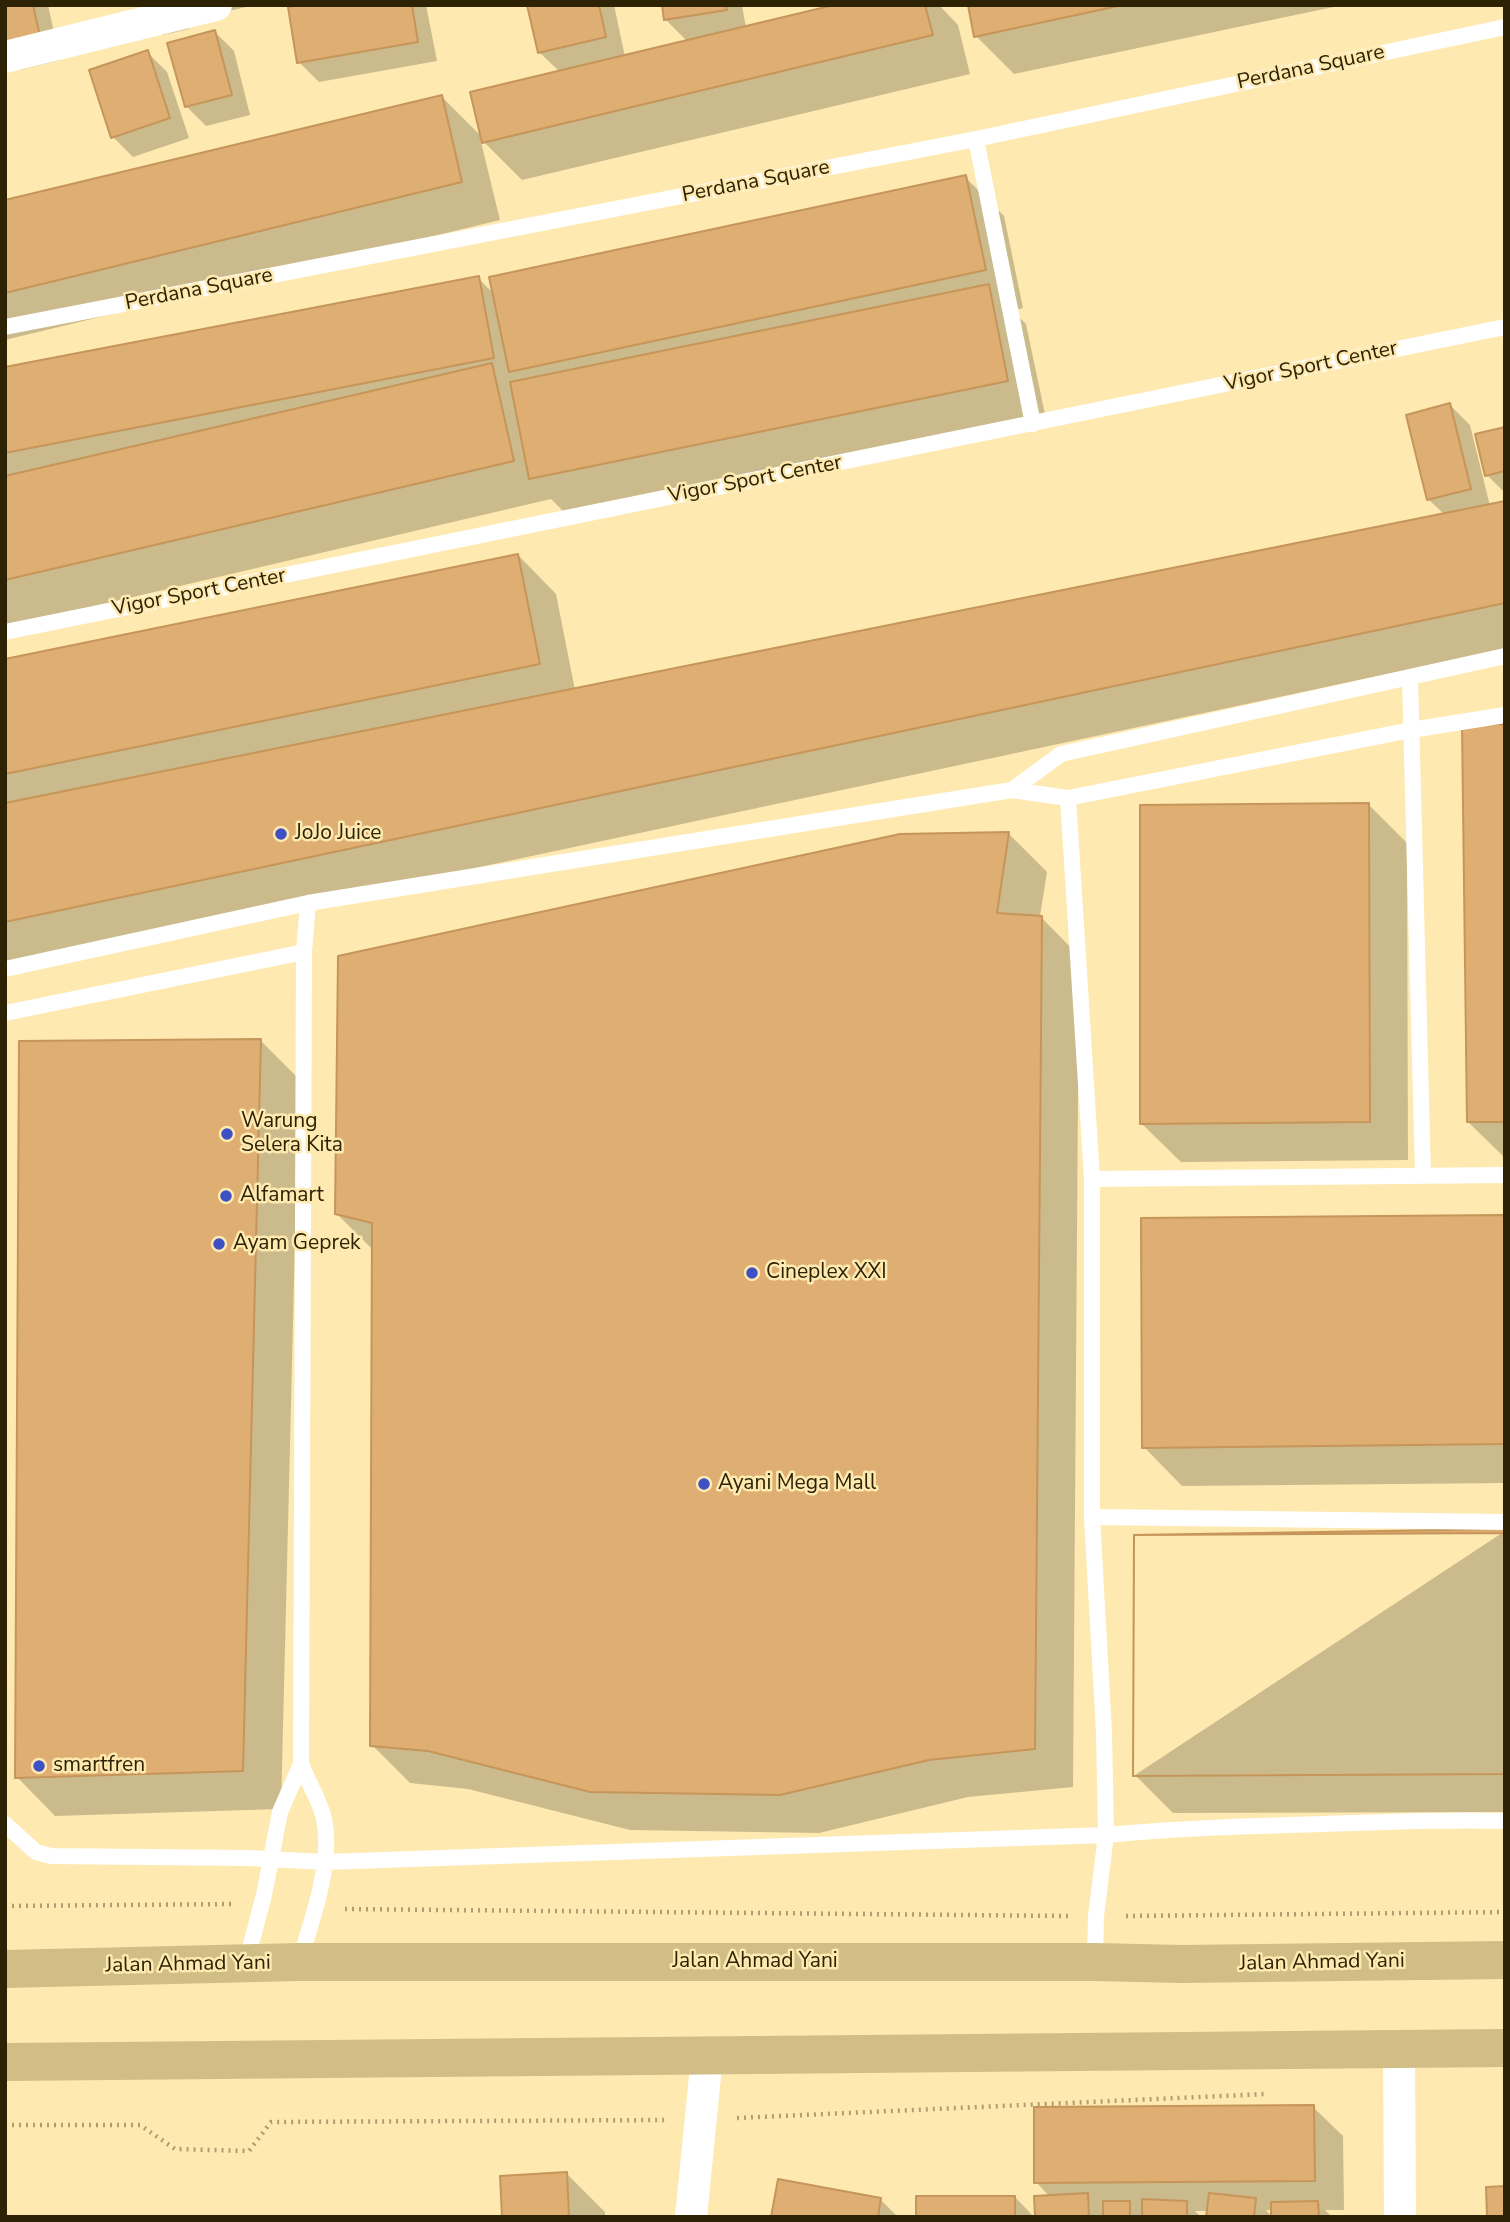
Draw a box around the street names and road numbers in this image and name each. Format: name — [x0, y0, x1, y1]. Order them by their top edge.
street label: Perdana Square — [1235, 40, 1387, 96]
street label: Perdana Square — [680, 155, 832, 209]
street label: Perdana Square — [123, 263, 275, 317]
street label: Vigor Sport Center — [1222, 336, 1400, 398]
street label: Vigor Sport Center — [666, 451, 844, 509]
street label: Vigor Sport Center — [110, 564, 288, 622]
street label: Jalan Ahmad Yani — [672, 1949, 838, 1975]
street label: Jalan Ahmad Yani — [1239, 1949, 1405, 1977]
street label: Jalan Ahmad Yani — [105, 1951, 271, 1979]

